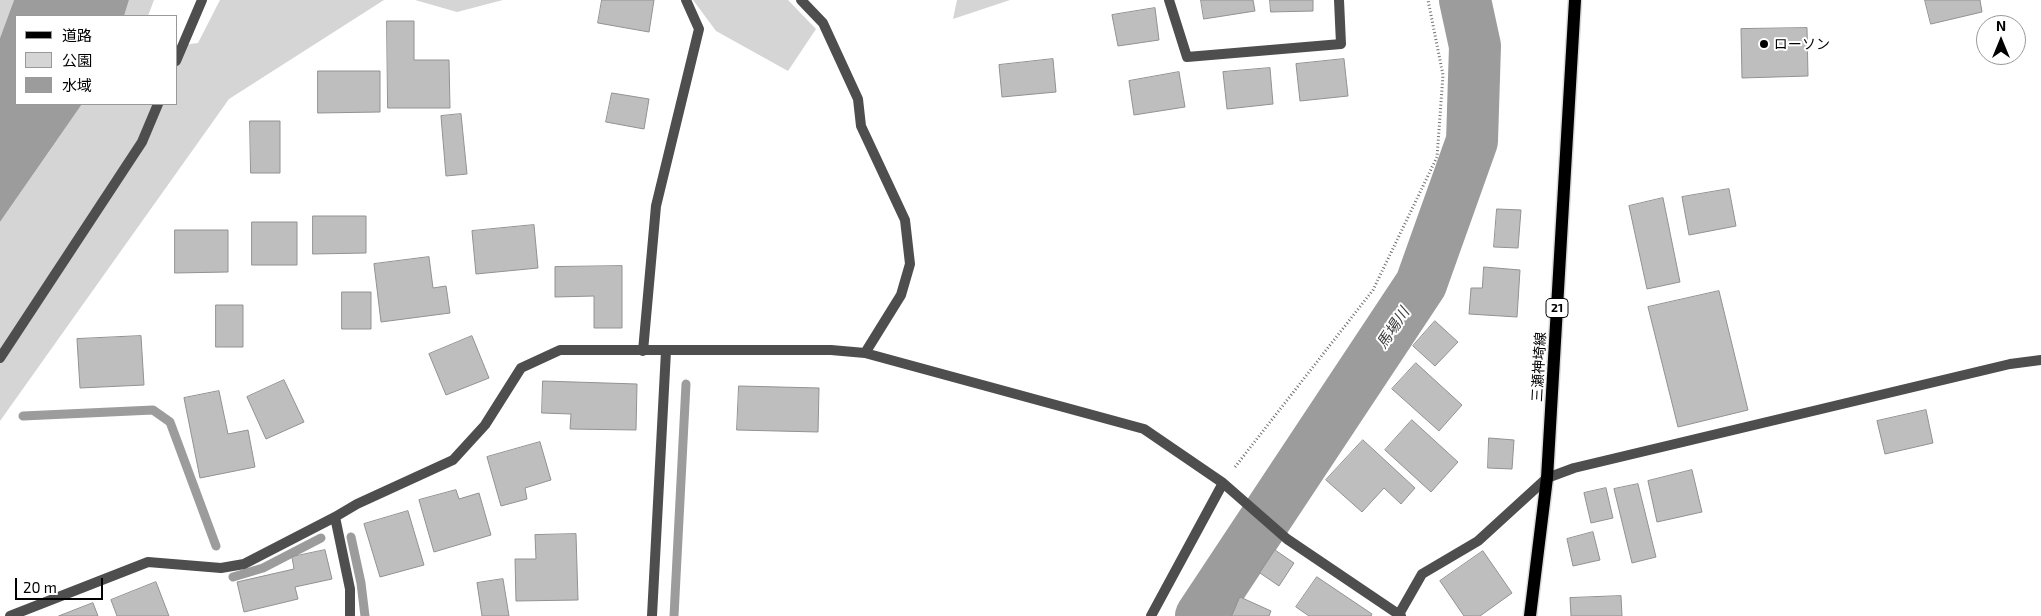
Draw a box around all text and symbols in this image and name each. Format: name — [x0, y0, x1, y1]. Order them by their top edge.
legend — [15, 15, 178, 105]
north arrow — [1976, 15, 2026, 65]
text: N — [1996, 17, 2006, 34]
text: 道路 — [62, 26, 92, 44]
place label: ローソン — [1774, 36, 1830, 52]
marker: ローソン — [1758, 38, 1770, 50]
text: 公園 — [62, 51, 92, 69]
text: 水域 — [62, 76, 92, 94]
road number: 21 — [1546, 298, 1568, 318]
water label: 馬場川 — [1373, 304, 1413, 352]
street label: 三瀬神埼線 — [1529, 332, 1549, 402]
scale bar — [18, 568, 105, 600]
text: 20 m — [23, 578, 57, 596]

